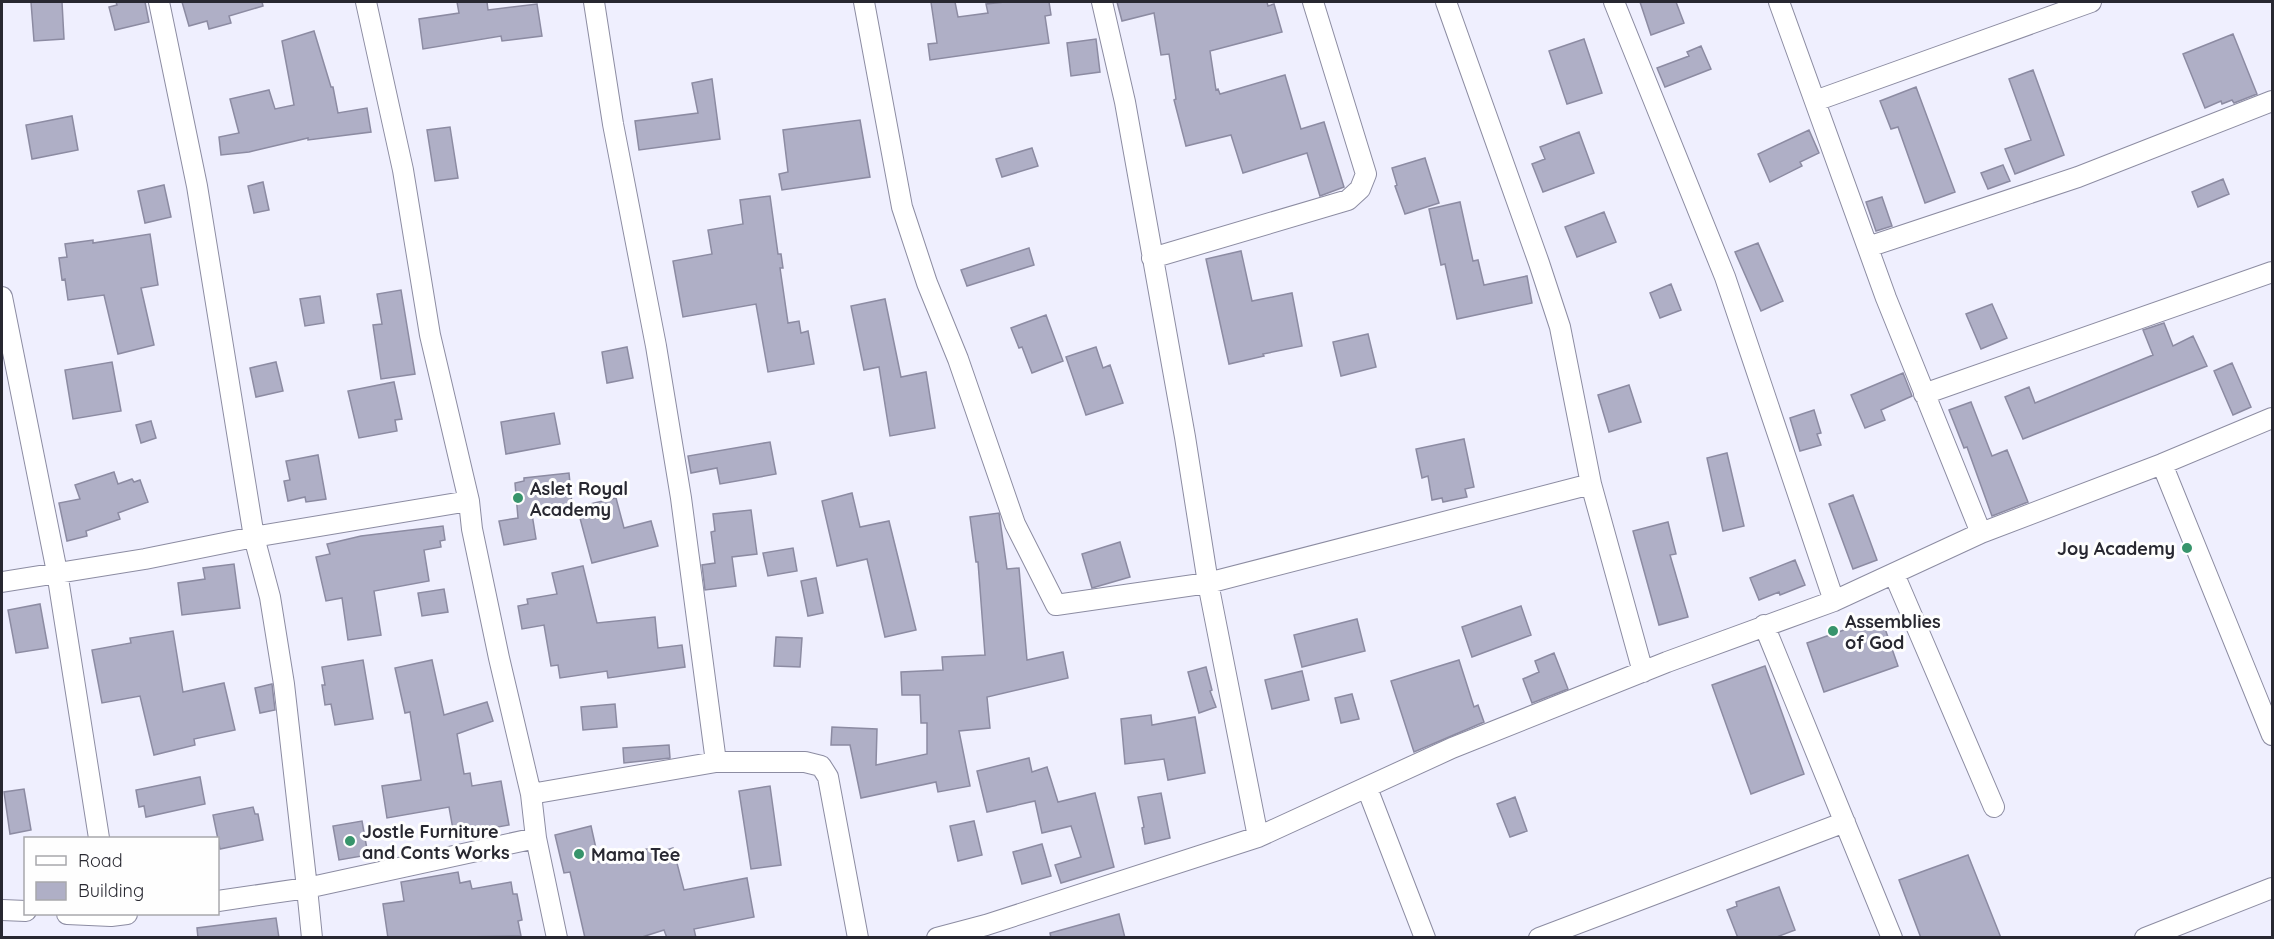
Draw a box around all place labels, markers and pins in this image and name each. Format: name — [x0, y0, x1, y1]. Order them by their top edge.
place label: Aslet Royal Academy — [530, 477, 628, 521]
marker: Aslet Royal Academy — [511, 491, 525, 505]
place label: Joy Academy — [2057, 537, 2175, 560]
marker: Joy Academy — [2180, 541, 2194, 555]
place label: Assemblies of God — [1845, 610, 1941, 654]
marker: Assemblies of God — [1826, 624, 1840, 638]
place label: Jostle Furniture and Conts Works — [362, 820, 510, 864]
marker: Jostle Furniture and Conts Works — [343, 834, 357, 848]
place label: Mama Tee — [591, 843, 680, 866]
marker: Mama Tee — [572, 847, 586, 861]

